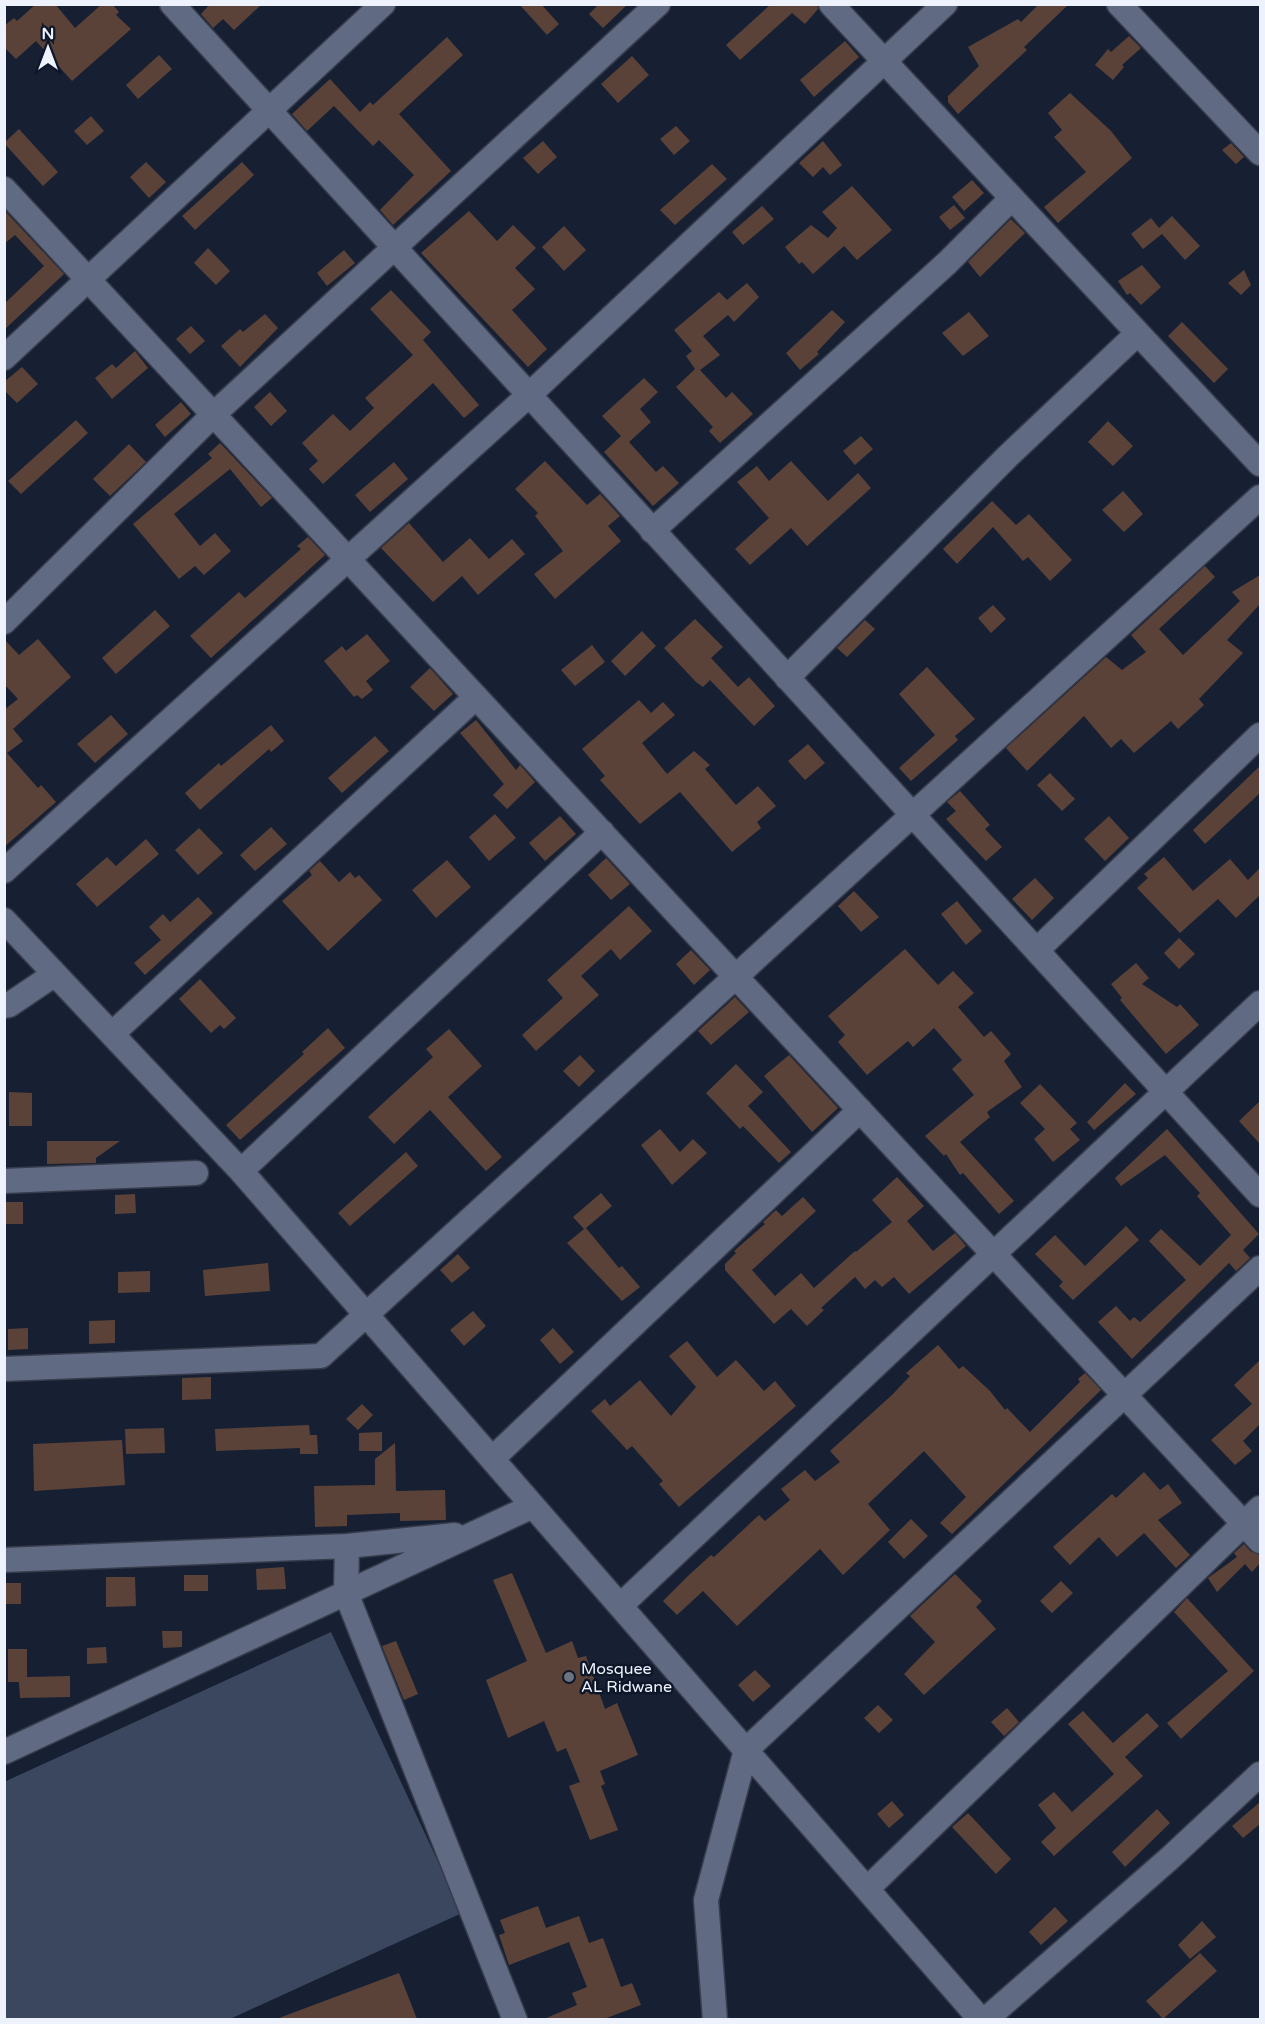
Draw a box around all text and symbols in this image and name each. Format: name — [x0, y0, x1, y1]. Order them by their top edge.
north arrow — [18, 18, 78, 78]
text: N — [42, 24, 54, 44]
place label: Mosquee AL Ridwane — [581, 1659, 672, 1697]
marker: Mosquee AL Ridwane — [562, 1670, 576, 1684]

